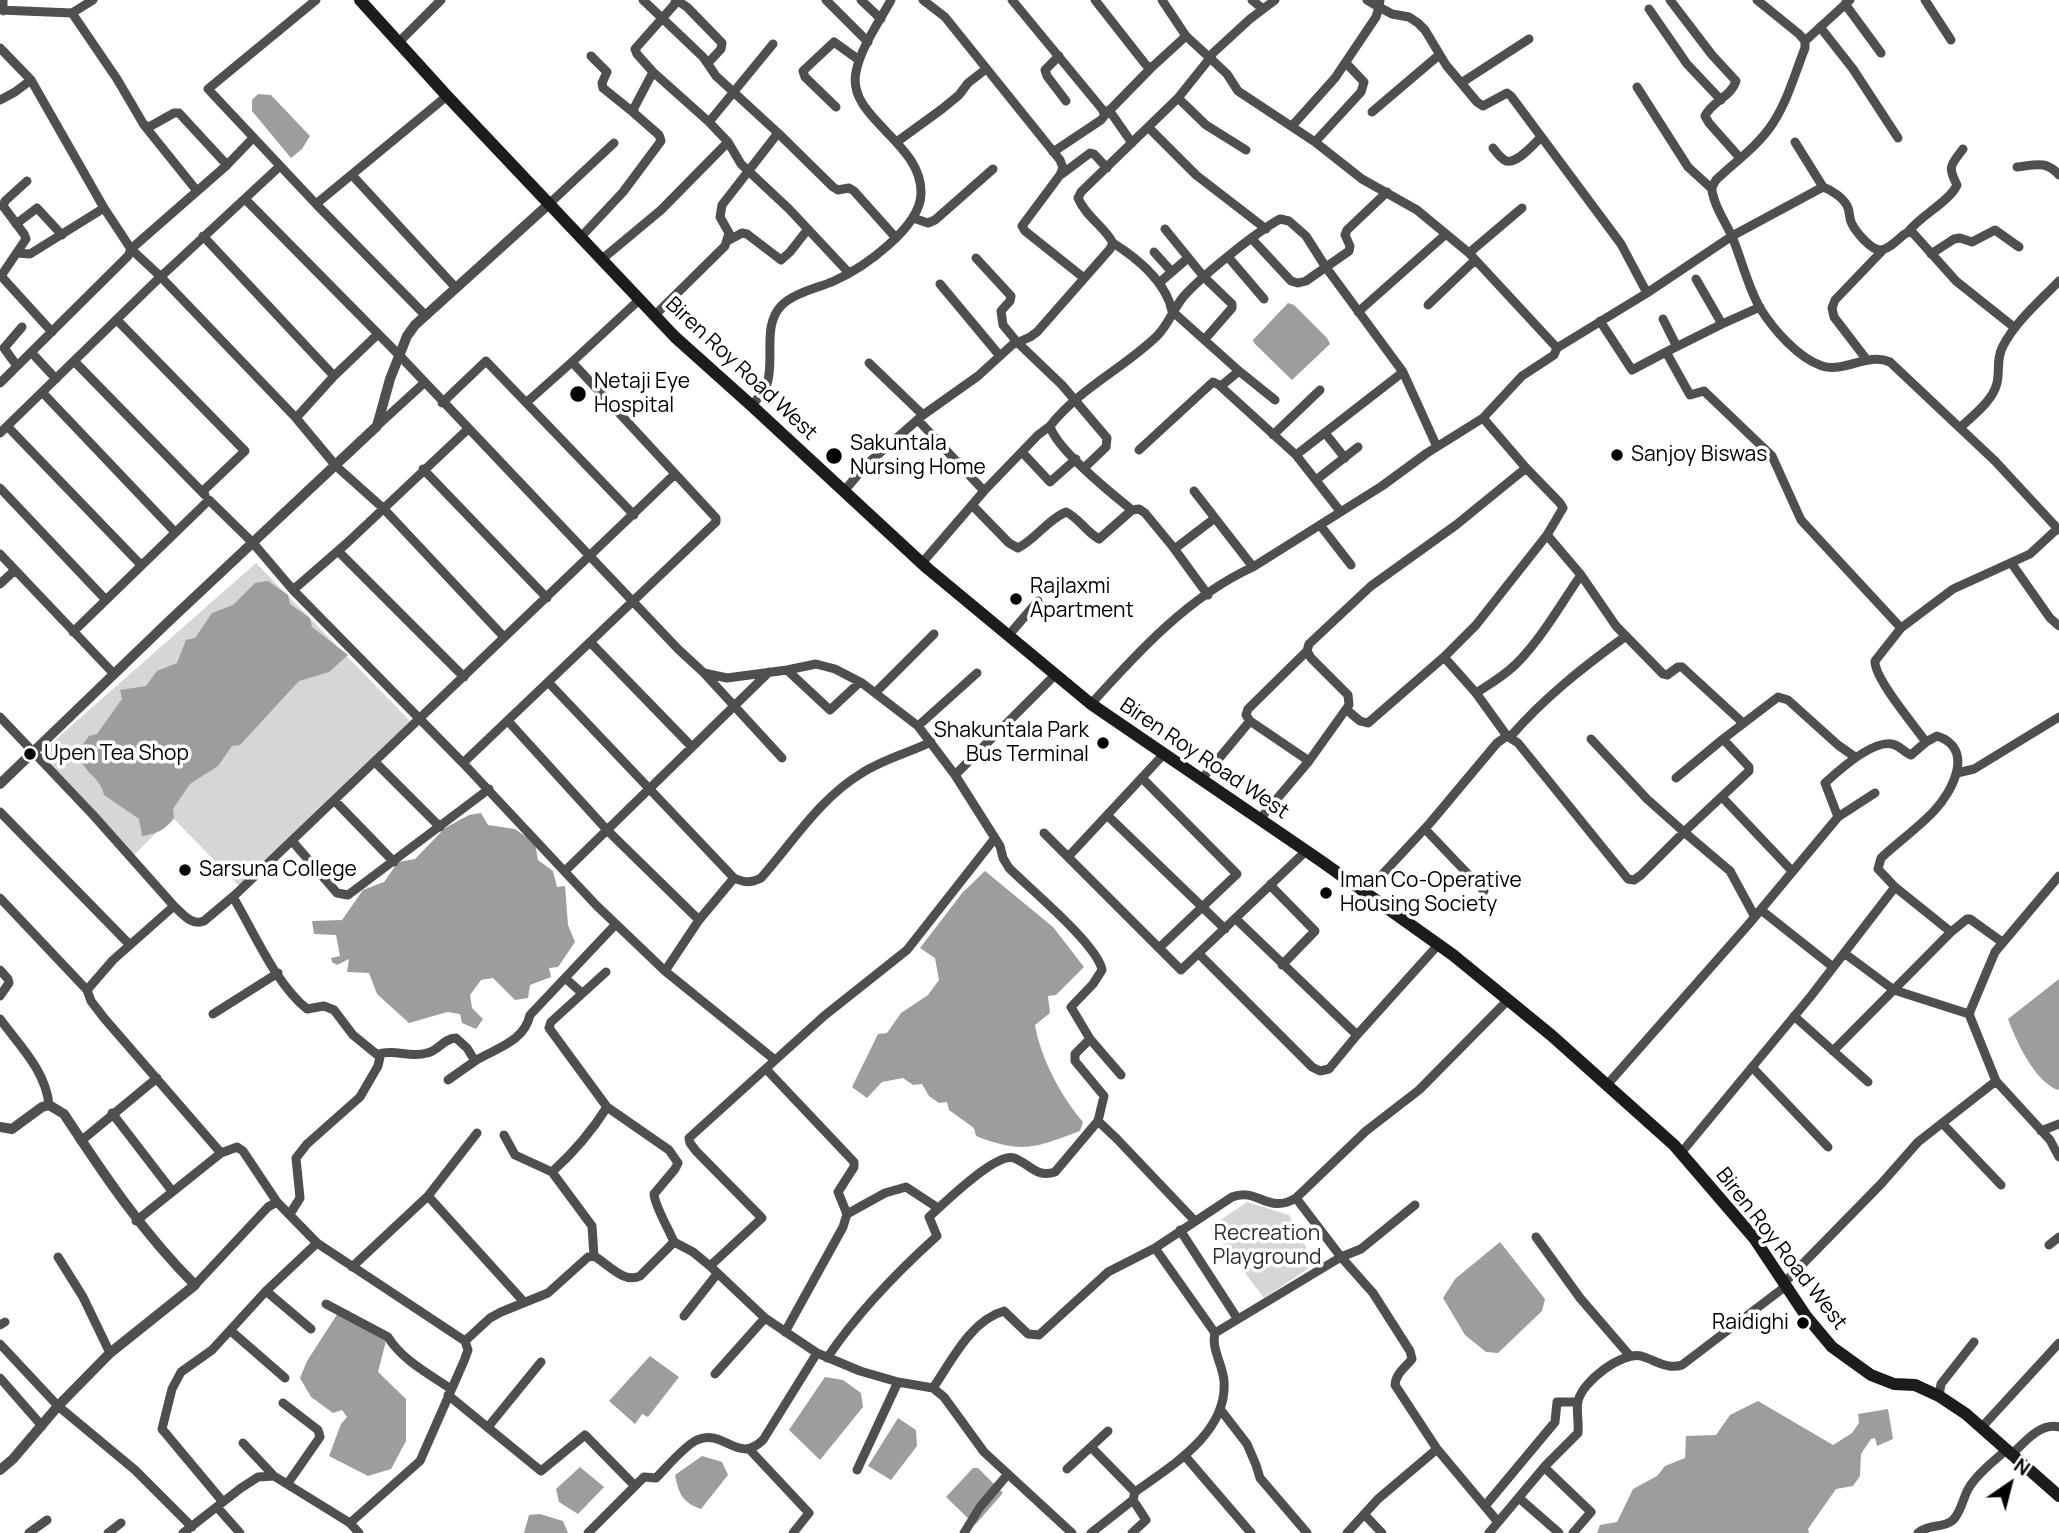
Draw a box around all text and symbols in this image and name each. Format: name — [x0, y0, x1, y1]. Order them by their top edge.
street label: Biren Roy Road West — [660, 292, 822, 446]
place label: Netaji Eye Hospital — [594, 369, 690, 419]
marker: Netaji Eye Hospital — [568, 384, 588, 404]
place label: Sakuntala Nursing Home — [850, 431, 986, 481]
place label: Sanjoy Biswas — [1631, 442, 1767, 468]
marker: Sakuntala Nursing Home — [824, 446, 844, 466]
marker: Sanjoy Biswas — [1609, 447, 1625, 463]
place label: Rajlaxmi Apartment — [1030, 574, 1134, 624]
marker: Rajlaxmi Apartment — [1008, 591, 1024, 607]
street label: Biren Roy Road West — [1115, 693, 1293, 825]
place label: Shakuntala Park Bus Terminal — [934, 718, 1089, 768]
marker: Shakuntala Park Bus Terminal — [1095, 735, 1111, 751]
place label: Upen Tea Shop — [44, 741, 189, 767]
marker: Upen Tea Shop — [22, 746, 38, 762]
place label: Sarsuna College — [199, 857, 357, 883]
marker: Sarsuna College — [177, 862, 193, 878]
place label: Iman Co-Operative Housing Society — [1340, 868, 1522, 918]
marker: Iman Co-Operative Housing Society — [1318, 885, 1334, 901]
street label: Biren Roy Road West — [1710, 1163, 1852, 1335]
park label: Recreation Playground — [1213, 1221, 1321, 1271]
place label: Raidighi — [1712, 1310, 1789, 1336]
marker: Raidighi — [1795, 1315, 1811, 1331]
north arrow — [1975, 1449, 2045, 1519]
text: N — [2009, 1452, 2035, 1481]

